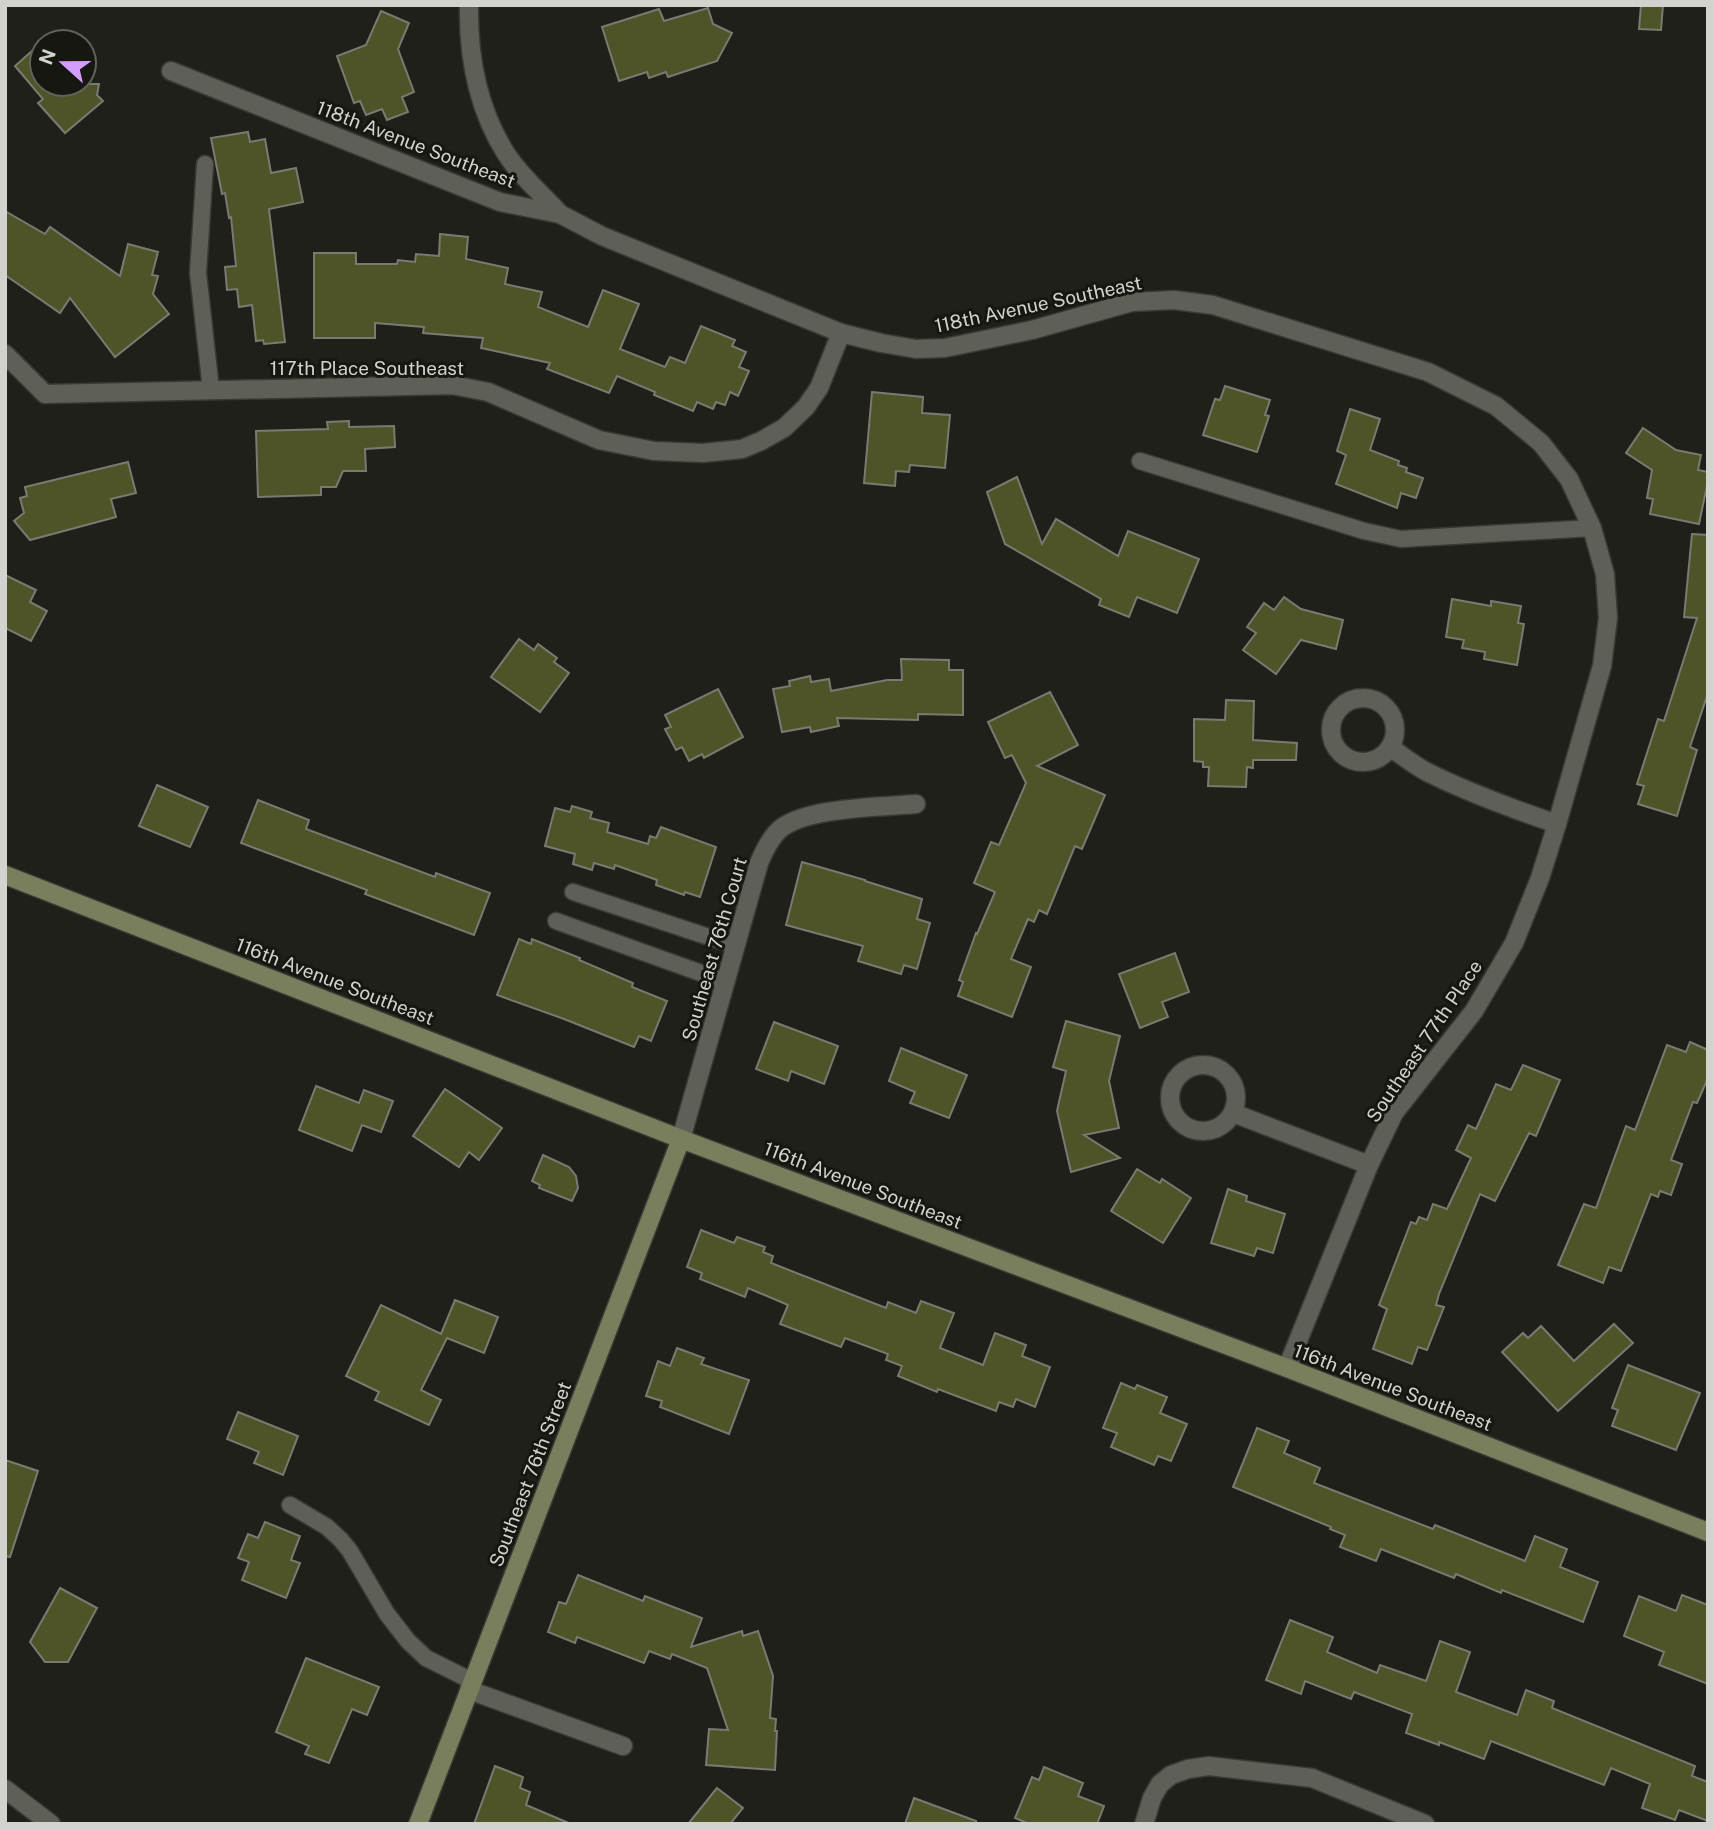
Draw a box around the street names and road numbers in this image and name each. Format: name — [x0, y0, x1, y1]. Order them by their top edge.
street label: 118th Avenue Southeast — [313, 96, 519, 192]
street label: 118th Avenue Southeast — [932, 271, 1144, 337]
street label: 117th Place Southeast — [270, 357, 464, 379]
street label: Southeast 76th Court — [677, 854, 751, 1044]
street label: 116th Avenue Southeast — [233, 933, 437, 1029]
street label: Southeast 77th Place — [1362, 956, 1486, 1126]
street label: 116th Avenue Southeast — [761, 1137, 965, 1233]
street label: 116th Avenue Southeast — [1291, 1339, 1495, 1435]
street label: Southeast 76th Street — [485, 1378, 575, 1570]

